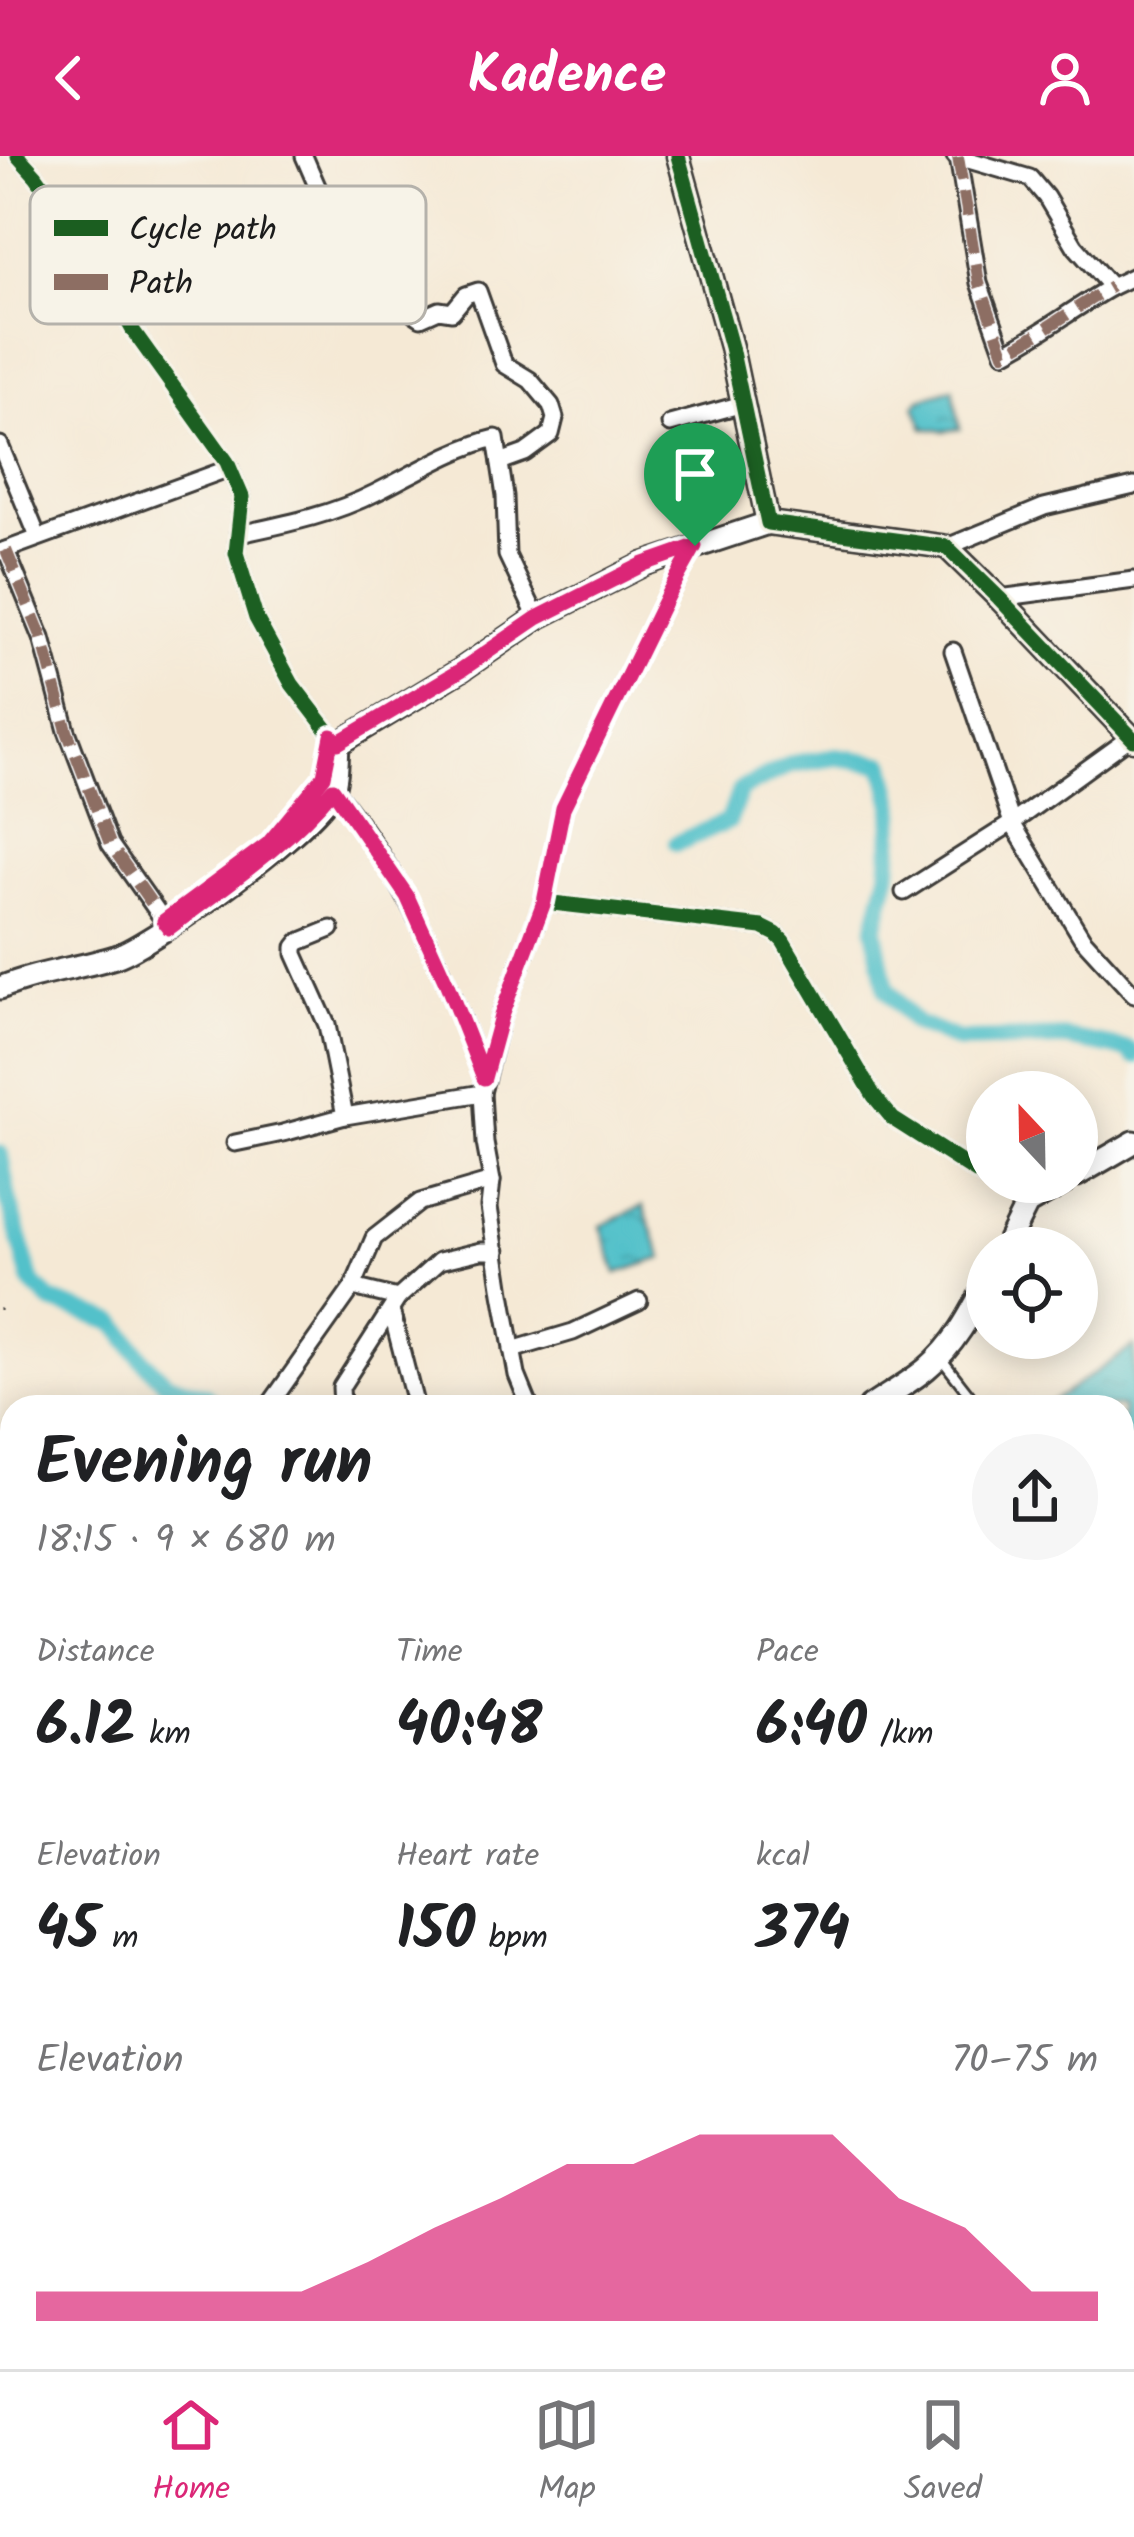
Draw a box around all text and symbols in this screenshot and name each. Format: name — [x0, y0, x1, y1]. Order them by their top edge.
text: Kadence — [468, 35, 666, 121]
icon: back — [36, 45, 102, 111]
icon: person — [1032, 45, 1098, 111]
legend — [30, 186, 426, 324]
text: Cycle path — [129, 205, 277, 258]
text: Path — [129, 259, 193, 312]
pin — [644, 423, 746, 546]
icon: arrive — [662, 441, 728, 507]
north arrow — [966, 1071, 1098, 1203]
map controls — [966, 1071, 1098, 1359]
button: locate — [966, 1227, 1098, 1359]
text: Evening run — [36, 1413, 372, 1518]
button: share — [972, 1434, 1098, 1560]
text: 18:15 · 9 × 680 m — [36, 1511, 336, 1573]
text: Distance — [36, 1627, 155, 1680]
text: Time — [396, 1627, 463, 1680]
text: Pace — [756, 1627, 819, 1680]
text: 6.12 — [36, 1680, 136, 1776]
text: 40:48 — [396, 1680, 542, 1776]
text: 6:40 — [756, 1680, 867, 1776]
text: km — [136, 1709, 191, 1762]
text: /km — [867, 1709, 933, 1762]
text: Elevation — [36, 1831, 161, 1884]
text: Heart rate — [396, 1831, 539, 1884]
text: kcal — [756, 1831, 810, 1884]
text: 45 — [36, 1884, 99, 1980]
text: 150 — [396, 1884, 475, 1980]
text: 374 — [756, 1884, 850, 1980]
text: m — [99, 1913, 139, 1966]
text: bpm — [475, 1913, 548, 1966]
text: Elevation — [36, 2031, 184, 2093]
text: 70–75 m — [951, 2031, 1098, 2093]
tab: Home — [152, 2392, 230, 2517]
tab: Map — [534, 2392, 600, 2517]
tab: Saved — [904, 2392, 982, 2517]

